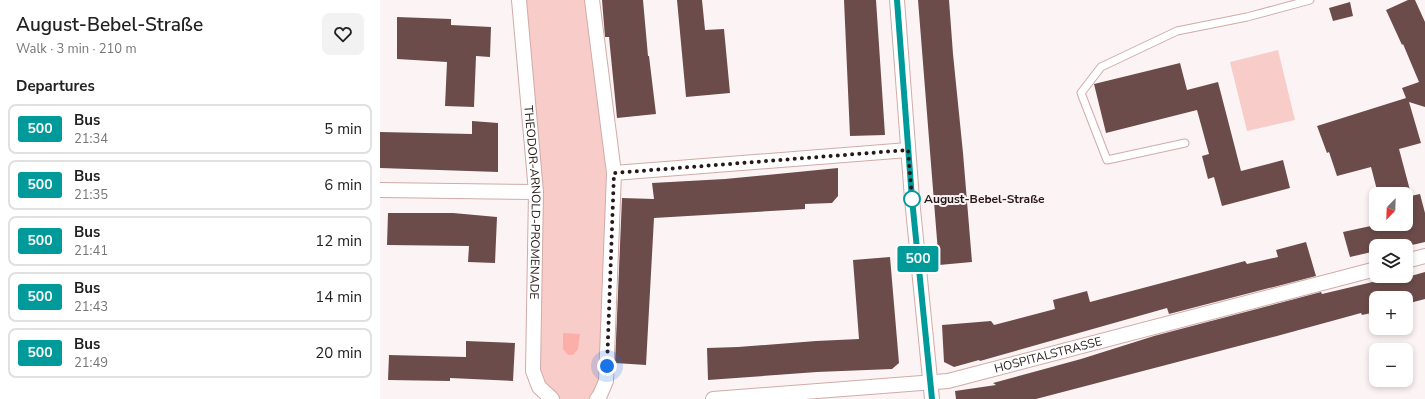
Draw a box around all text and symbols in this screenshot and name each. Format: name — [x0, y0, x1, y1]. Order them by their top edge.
text: August-Bebel-Straße — [16, 12, 203, 38]
button: heart — [322, 13, 364, 55]
text: Walk · 3 min · 210 m — [16, 40, 137, 58]
text: Departures — [16, 76, 95, 96]
street label: THEODOR-ARNOLD-PROMENADE — [520, 105, 544, 300]
text: Bus — [74, 110, 100, 130]
text: 500 — [27, 119, 53, 138]
text: 5 min — [324, 119, 362, 139]
text: 21:34 — [74, 130, 108, 148]
text: Bus — [74, 166, 100, 186]
text: 500 — [27, 175, 53, 194]
text: 6 min — [324, 175, 362, 195]
text: 21:35 — [74, 186, 108, 204]
north arrow — [1369, 187, 1413, 231]
map controls — [1369, 187, 1413, 387]
marker: August-Bebel-Straße — [903, 190, 921, 208]
place label: August-Bebel-Straße — [924, 191, 1045, 207]
text: Bus — [74, 222, 100, 242]
text: 500 — [27, 231, 53, 250]
text: 12 min — [315, 231, 362, 251]
button: layers — [1369, 239, 1413, 283]
text: 21:41 — [74, 242, 108, 260]
line badge: 500 — [895, 246, 941, 272]
text: 500 — [905, 249, 931, 268]
text: Bus — [74, 278, 100, 298]
text: 500 — [27, 287, 53, 306]
text: 14 min — [315, 287, 362, 307]
button: + — [1369, 291, 1413, 335]
text: 21:43 — [74, 298, 108, 316]
street label: HOSPITALSTRASSE — [992, 333, 1103, 377]
text: Bus — [74, 334, 100, 354]
text: 500 — [27, 343, 53, 362]
text: 20 min — [315, 343, 362, 363]
button: − — [1369, 343, 1413, 387]
text: 21:49 — [74, 354, 108, 372]
your location — [597, 356, 617, 376]

